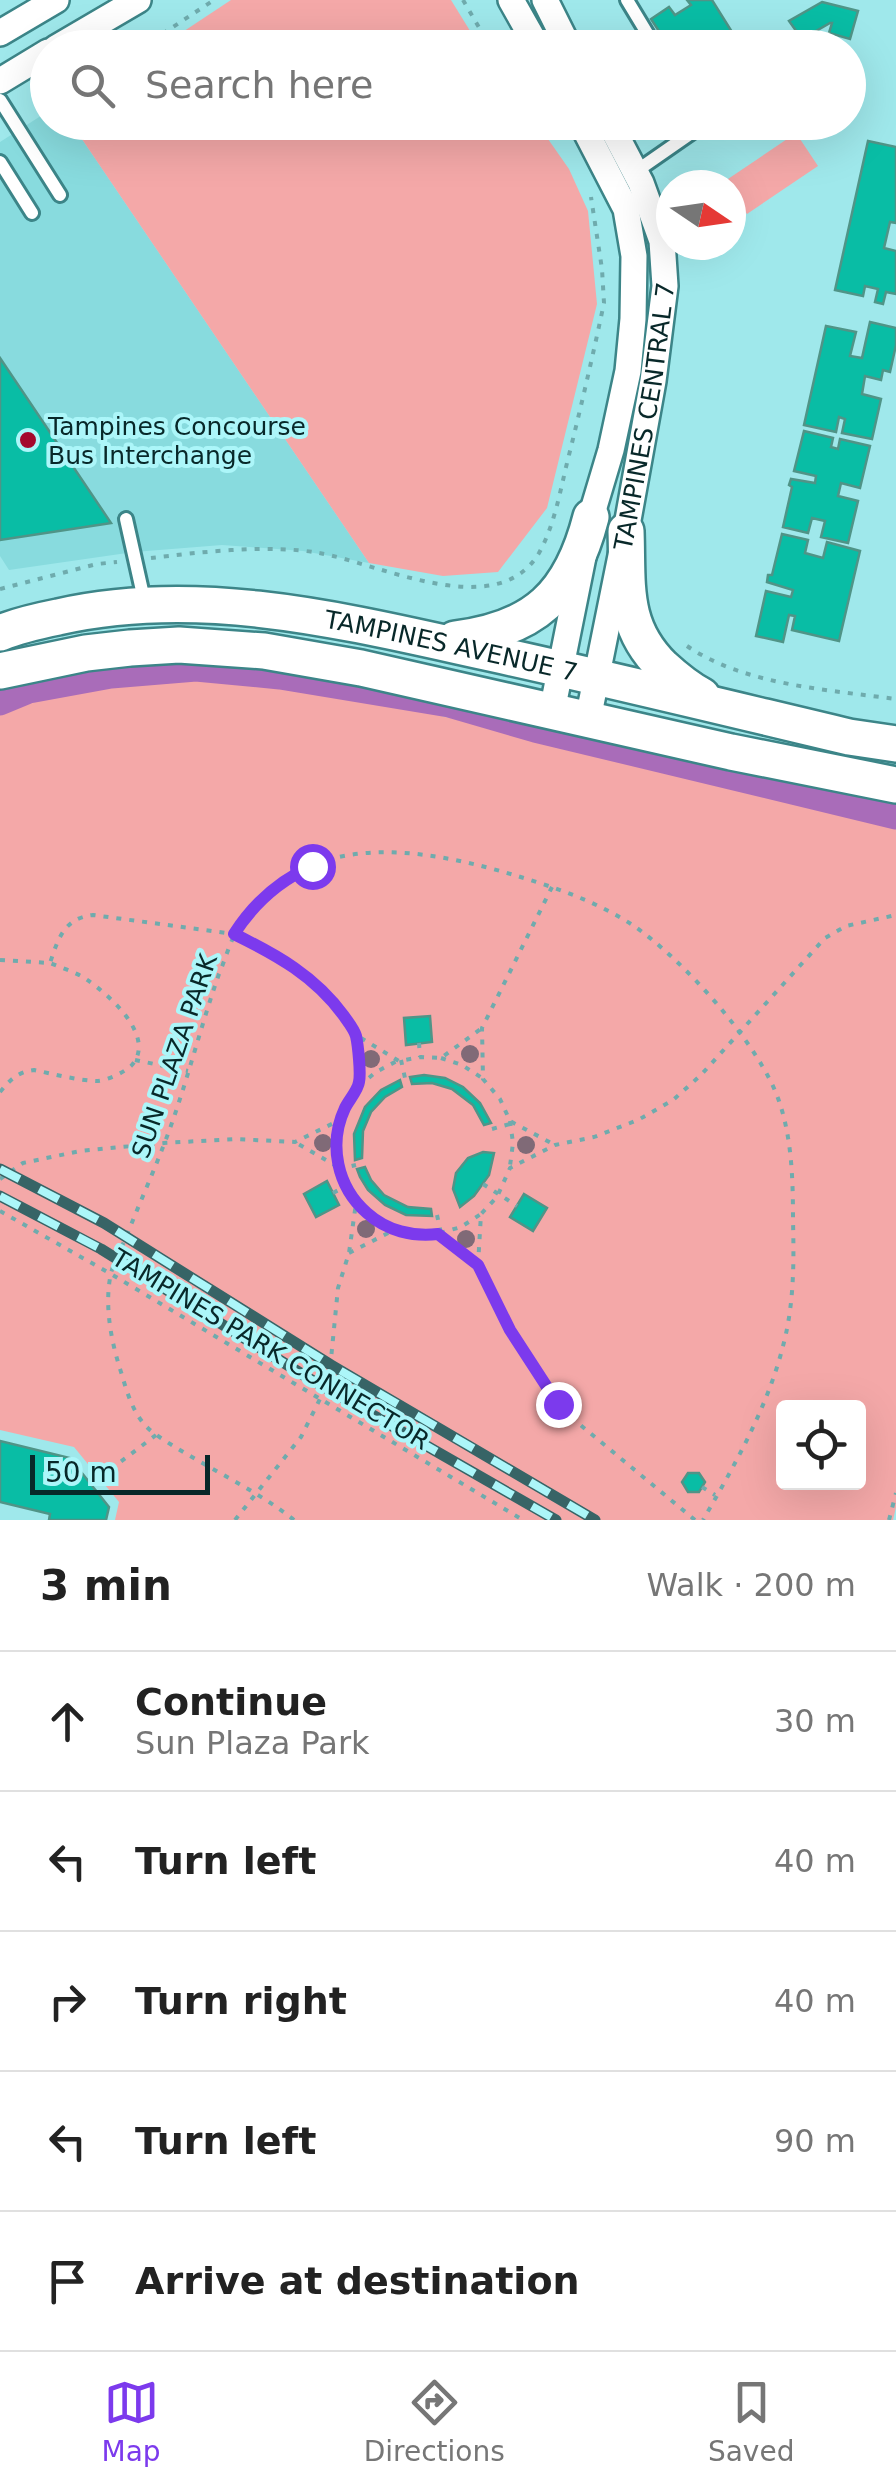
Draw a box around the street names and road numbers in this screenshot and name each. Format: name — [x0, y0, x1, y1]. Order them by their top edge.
street label: TAMPINES CENTRAL 7 — [608, 281, 680, 554]
street label: TAMPINES AVENUE 7 — [321, 605, 580, 687]
street label: SUN PLAZA PARK — [126, 950, 223, 1162]
street label: TAMPINES PARK CONNECTOR — [106, 1242, 435, 1456]

